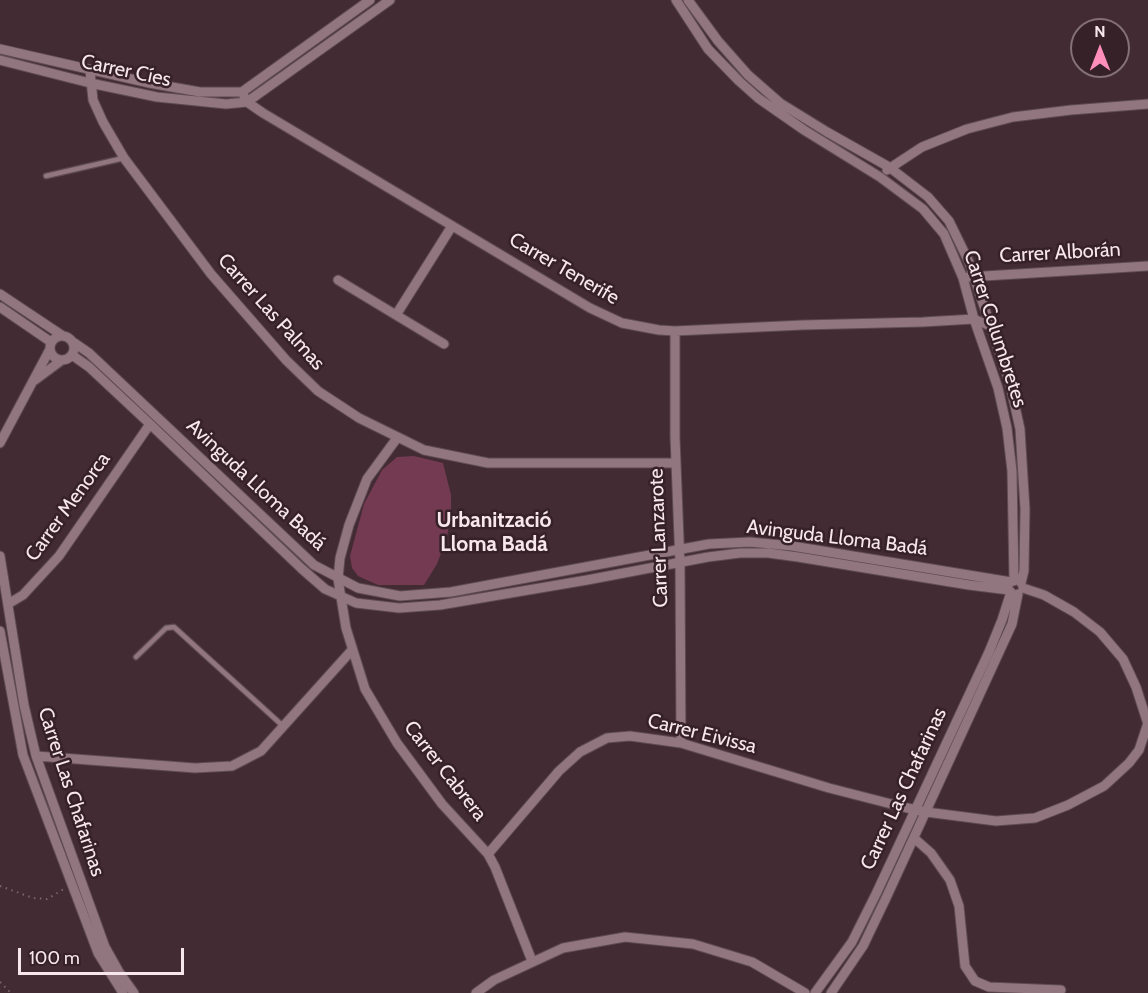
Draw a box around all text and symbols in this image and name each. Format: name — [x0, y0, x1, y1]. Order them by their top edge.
north arrow — [1070, 18, 1130, 78]
text: N — [1094, 22, 1106, 41]
street label: Carrer Cíes — [79, 50, 173, 92]
street label: Carrer Tenerife — [505, 228, 623, 310]
street label: Carrer Alborán — [999, 238, 1121, 268]
street label: Carrer Columbretes — [958, 247, 1032, 411]
street label: Carrer Las Palmas — [212, 249, 330, 375]
street label: Avinguda Lloma Badá — [181, 414, 331, 556]
street label: Carrer Menorca — [21, 448, 115, 566]
street label: Carrer Lanzarote — [645, 468, 673, 608]
district label: Urbanització Lloma Badá — [437, 508, 551, 558]
street label: Avinguda Lloma Badá — [745, 515, 929, 561]
street label: Carrer Las Chafarinas — [856, 704, 952, 874]
street label: Carrer Las Chafarinas — [32, 705, 110, 879]
street label: Carrer Eivissa — [645, 709, 759, 759]
street label: Carrer Cabrera — [398, 716, 492, 826]
scale bar — [21, 936, 188, 974]
text: 100 m — [29, 947, 80, 969]

